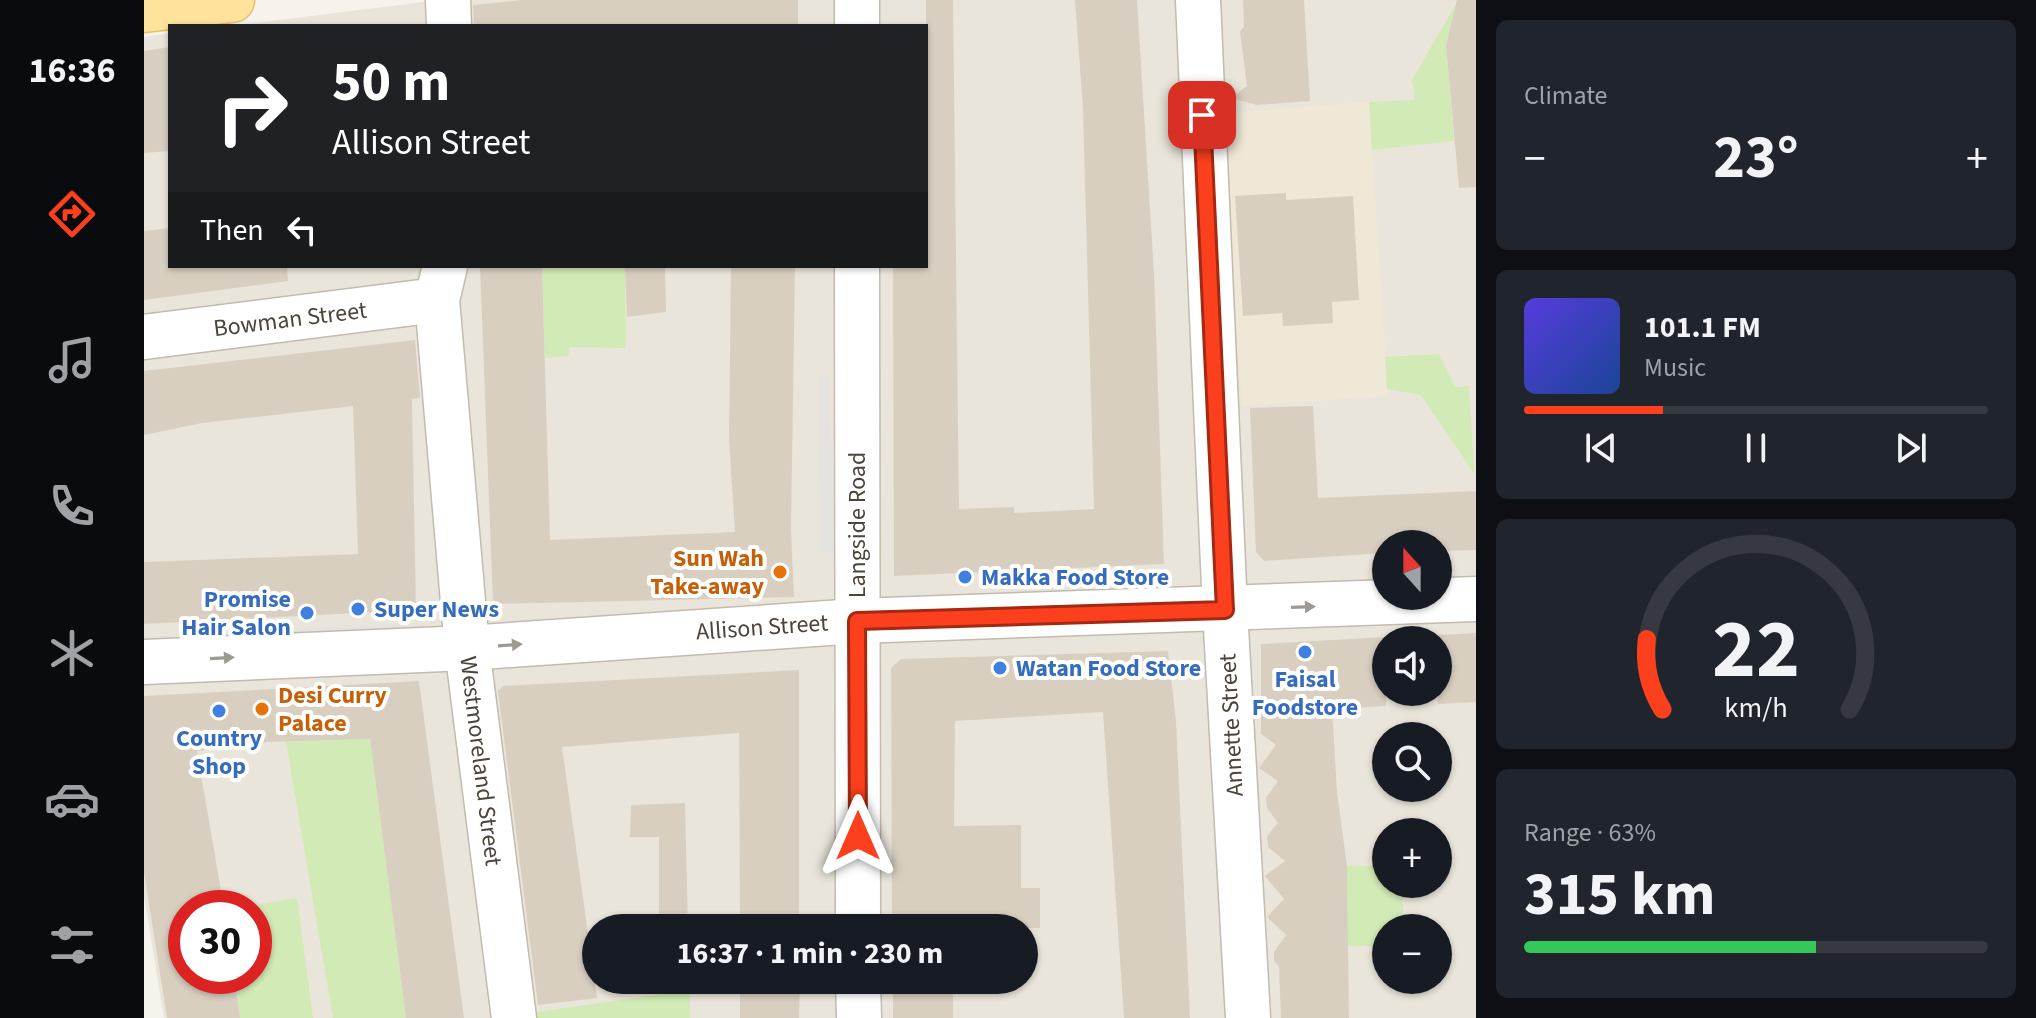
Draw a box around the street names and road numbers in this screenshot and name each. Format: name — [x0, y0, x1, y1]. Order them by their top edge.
street label: Bowman Street — [211, 293, 369, 346]
street label: Langside Road — [840, 452, 875, 598]
street label: Allison Street — [695, 605, 829, 650]
street label: Annette Street — [1210, 653, 1253, 797]
street label: Westmoreland Street — [450, 654, 511, 868]

